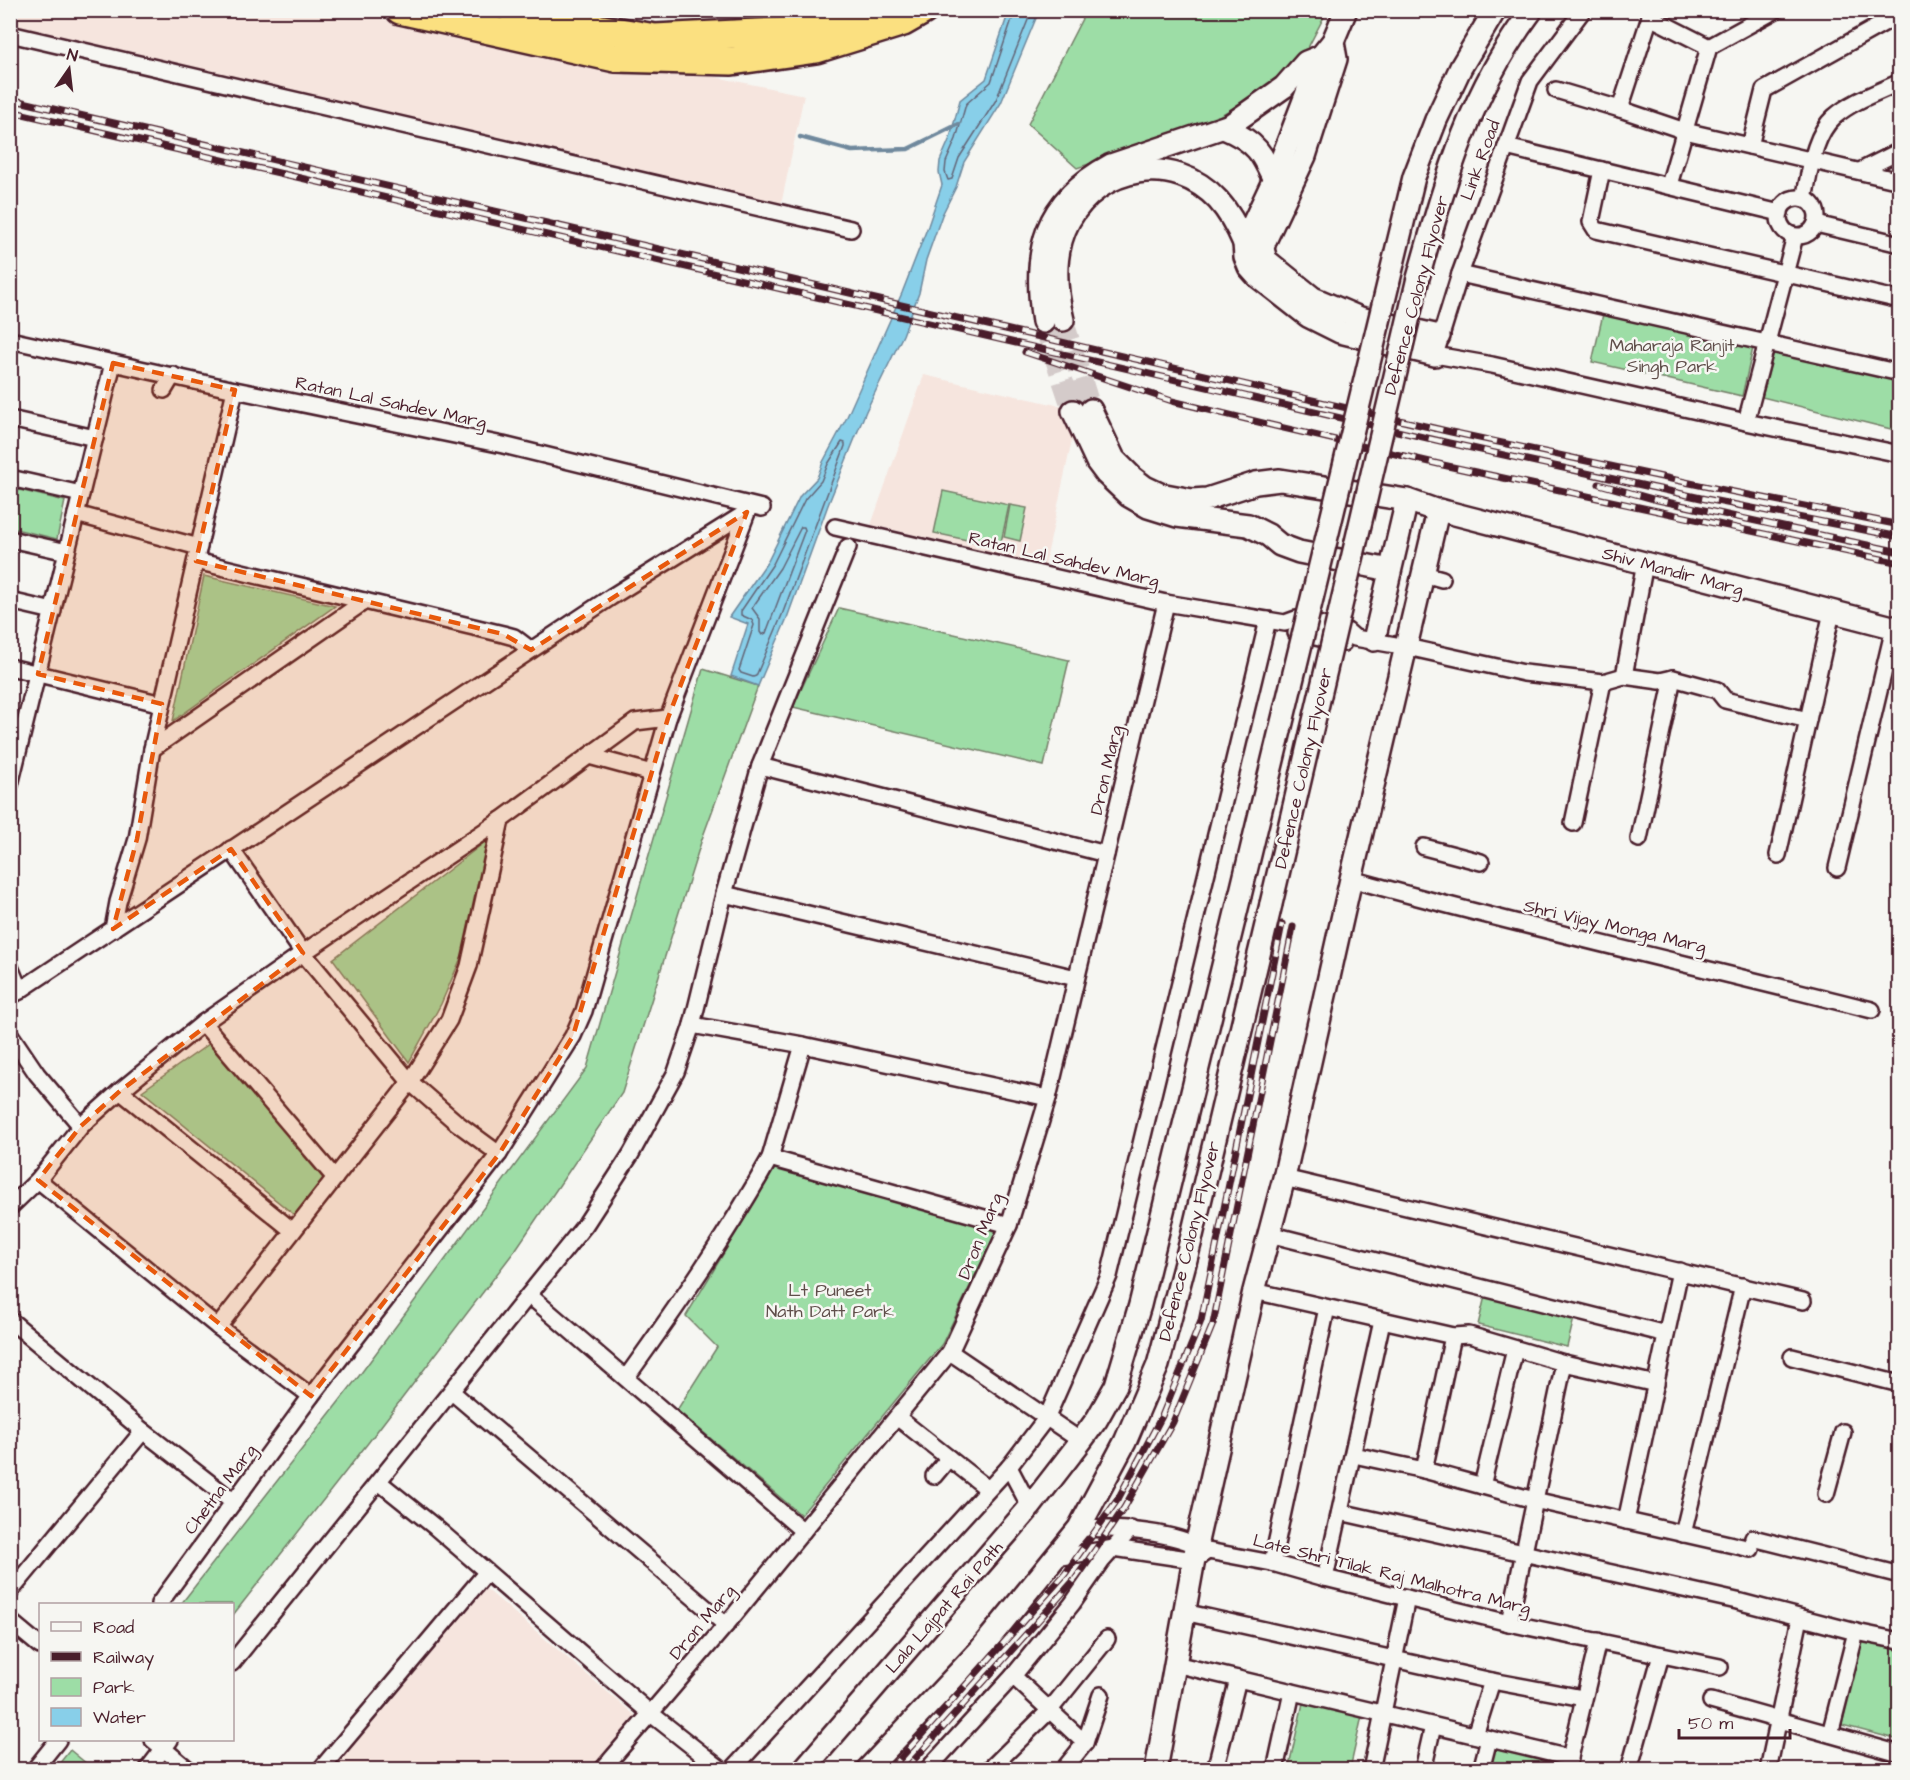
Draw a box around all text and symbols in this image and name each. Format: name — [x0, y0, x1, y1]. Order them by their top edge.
north arrow — [39, 39, 99, 99]
text: N — [65, 44, 80, 67]
street label: Link Road — [1454, 117, 1507, 204]
street label: Defence Colony Flyover — [1378, 193, 1456, 398]
park label: Maharaja Ranjit Singh Park — [1610, 333, 1735, 380]
street label: Ratan Lal Sahdev Marg — [293, 370, 489, 436]
street label: Ratan Lal Sahdev Marg — [966, 525, 1162, 595]
street label: Shiv Mandir Marg — [1599, 541, 1746, 603]
street label: Defence Colony Flyover — [1268, 665, 1340, 871]
street label: Dron Marg — [1084, 723, 1130, 818]
street label: Shri Vijay Monga Marg — [1521, 893, 1709, 961]
street label: Defence Colony Flyover — [1153, 1138, 1227, 1344]
street label: Dron Marg — [952, 1189, 1010, 1284]
park label: Lt Puneet Nath Datt Park — [766, 1278, 894, 1324]
street label: Chetna Marg — [178, 1439, 263, 1540]
street label: Late Shri Tilak Raj Malhotra Marg — [1250, 1528, 1533, 1622]
street label: Lala Lajpat Rai Path — [880, 1536, 1009, 1679]
street label: Dron Marg — [663, 1579, 742, 1666]
legend — [39, 1603, 234, 1741]
text: Road — [93, 1615, 134, 1640]
text: Railway — [93, 1645, 154, 1671]
text: Park — [93, 1675, 135, 1700]
scale bar — [1679, 1702, 1790, 1740]
text: Water — [93, 1705, 146, 1730]
text: 50 m — [1688, 1711, 1733, 1736]

